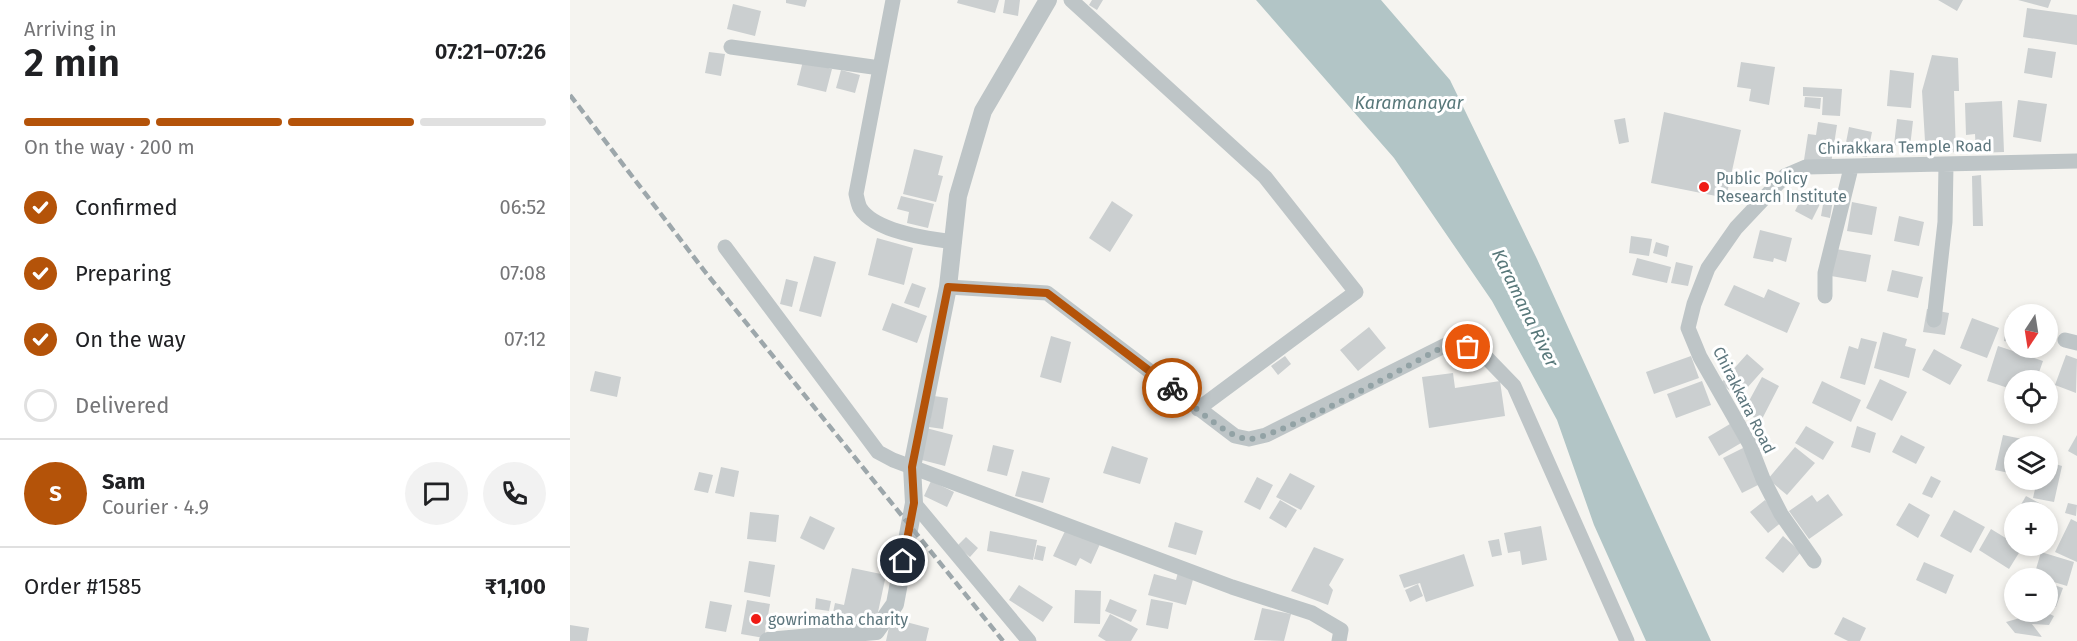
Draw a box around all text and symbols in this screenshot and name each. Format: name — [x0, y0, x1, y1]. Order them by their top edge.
text: Arriving in — [24, 17, 117, 41]
text: 07:21–07:26 — [435, 38, 546, 65]
text: 2 min — [24, 40, 120, 86]
water label: Karamanayar — [1355, 92, 1465, 114]
text: On the way · 200 m — [24, 135, 195, 159]
street label: Chirakkara Temple Road — [1818, 136, 1992, 158]
place label: Public Policy Research Institute — [1716, 169, 1847, 206]
marker: Public Policy Research Institute — [1697, 180, 1711, 194]
icon: check — [24, 191, 57, 224]
text: Confirmed — [75, 194, 178, 221]
text: 06:52 — [500, 195, 546, 219]
water label: Karamana River — [1487, 245, 1564, 372]
icon: check — [24, 257, 57, 290]
text: Preparing — [75, 260, 171, 287]
text: 07:08 — [499, 261, 546, 285]
north arrow — [2004, 304, 2058, 358]
map controls — [2004, 304, 2058, 622]
pin — [1442, 321, 1493, 372]
icon: check — [24, 323, 57, 356]
text: On the way — [75, 326, 186, 353]
text: 07:12 — [504, 327, 546, 351]
icon: bag — [1451, 330, 1484, 363]
street label: Chirakkara Road — [1709, 343, 1779, 457]
courier — [1142, 358, 1202, 418]
button: locate — [2004, 370, 2058, 424]
icon: bike — [1156, 372, 1189, 405]
text: Delivered — [75, 392, 170, 419]
button: layers — [2004, 436, 2058, 490]
button: chat — [405, 462, 468, 525]
button: phone — [483, 462, 546, 525]
text: Sam — [102, 468, 145, 495]
text: S — [49, 480, 62, 507]
text: Courier · 4.9 — [102, 495, 209, 519]
button: + — [2004, 502, 2058, 556]
pin — [877, 535, 928, 586]
icon: home — [886, 544, 919, 577]
button: − — [2004, 568, 2058, 622]
text: Order #1585 — [24, 573, 142, 600]
text: ₹1,100 — [485, 573, 546, 600]
place label: gowrimatha charity — [768, 610, 908, 629]
marker: gowrimatha charity — [749, 612, 763, 626]

